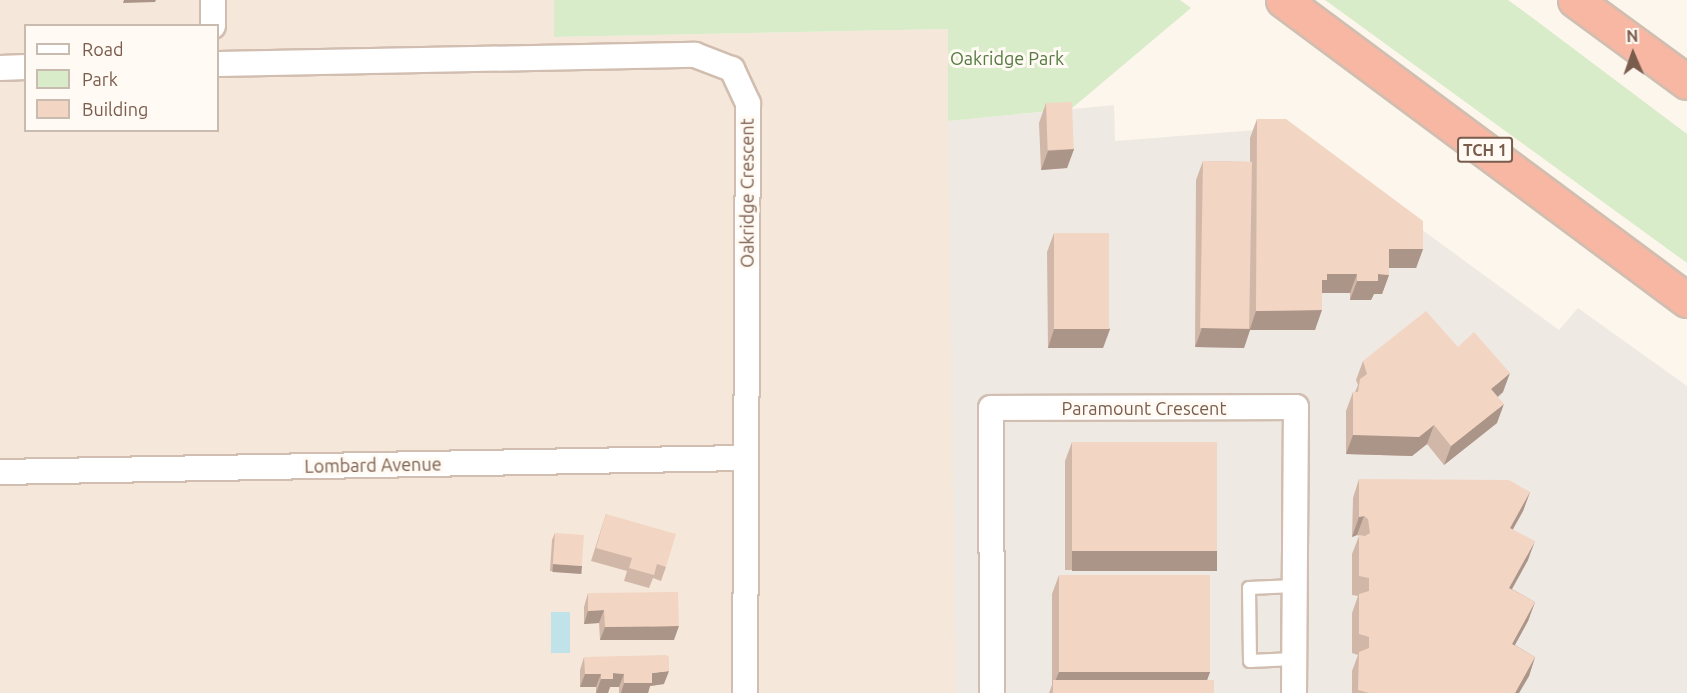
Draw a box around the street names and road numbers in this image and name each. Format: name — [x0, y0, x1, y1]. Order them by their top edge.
street label: Oakridge Crescent — [736, 118, 758, 268]
road number: TCH 1 — [1456, 137, 1514, 163]
street label: Paramount Crescent — [1062, 397, 1226, 419]
street label: Lombard Avenue — [304, 453, 442, 477]

